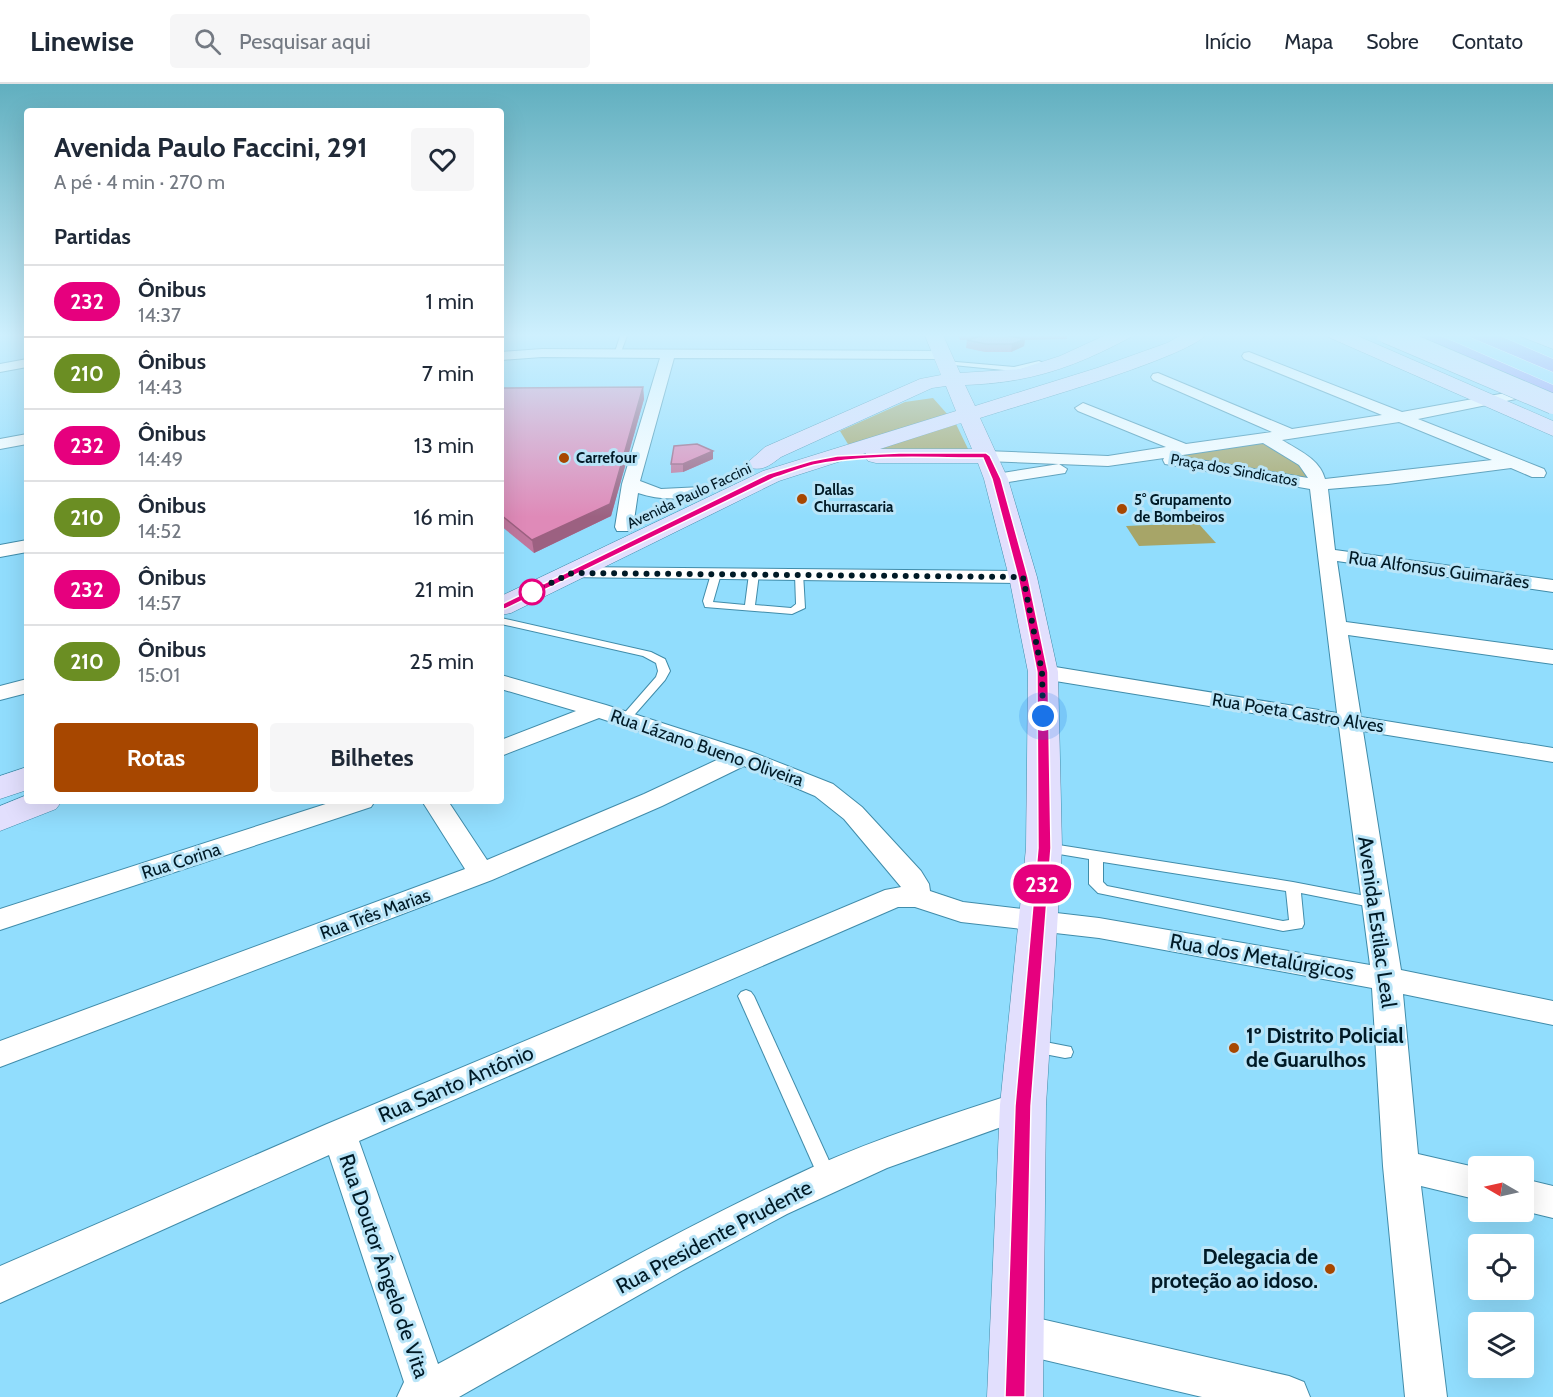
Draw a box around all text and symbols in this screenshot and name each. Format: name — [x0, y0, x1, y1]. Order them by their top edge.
search box — [170, 14, 590, 68]
text: Linewise — [30, 24, 134, 58]
icon: search — [191, 25, 224, 58]
text: Pesquisar aqui — [239, 28, 371, 55]
text: Início — [1204, 29, 1251, 54]
text: Mapa — [1284, 29, 1333, 54]
text: Sobre — [1366, 29, 1419, 54]
text: Contato — [1452, 29, 1523, 54]
button: heart — [411, 128, 474, 191]
text: Avenida Paulo Faccini, 291 — [54, 130, 368, 164]
text: A pé · 4 min · 270 m — [54, 170, 225, 194]
text: Partidas — [54, 223, 131, 250]
text: Ônibus — [138, 276, 206, 303]
text: 1 min — [426, 288, 474, 315]
text: 232 — [70, 289, 104, 314]
text: 14:37 — [138, 303, 181, 327]
text: Ônibus — [138, 348, 206, 375]
text: 7 min — [422, 360, 474, 387]
text: 210 — [70, 361, 104, 386]
text: 14:43 — [138, 375, 183, 399]
text: Ônibus — [138, 420, 206, 447]
text: 13 min — [414, 432, 474, 459]
text: 232 — [70, 433, 104, 458]
text: 14:49 — [138, 447, 183, 471]
place label: Carrefour — [576, 449, 637, 467]
street label: Praça dos Sindicatos — [1169, 450, 1299, 490]
marker: Carrefour — [557, 451, 571, 465]
street label: Avenida Paulo Faccini — [624, 459, 754, 533]
place label: Dallas Churrascaria — [814, 481, 894, 516]
place label: 5° Grupamento de Bombeiros — [1134, 491, 1232, 526]
text: Ônibus — [138, 492, 206, 519]
marker: Dallas Churrascaria — [795, 492, 809, 506]
marker: 5° Grupamento de Bombeiros — [1115, 502, 1129, 516]
text: 16 min — [413, 504, 474, 531]
text: 210 — [70, 505, 104, 530]
text: 14:52 — [138, 519, 182, 543]
street label: Rua Alfonsus Guimarães — [1347, 546, 1531, 594]
text: Ônibus — [138, 564, 206, 591]
text: 21 min — [414, 576, 474, 603]
text: 232 — [70, 577, 104, 602]
unlabelled marker — [519, 579, 545, 605]
text: 14:57 — [138, 591, 181, 615]
text: Ônibus — [138, 636, 206, 663]
text: 25 min — [409, 648, 474, 675]
text: 210 — [70, 649, 104, 674]
text: 15:01 — [138, 663, 180, 687]
street label: Rua Poeta Castro Alves — [1210, 689, 1386, 737]
your location — [1028, 701, 1058, 731]
street label: Rua Lázano Bueno Oliveira — [608, 705, 807, 791]
button: Rotas — [54, 723, 258, 792]
button: Bilhetes — [270, 723, 474, 792]
street label: Avenida Estilac Leal — [1353, 835, 1402, 1009]
street label: Rua Corina — [139, 838, 224, 884]
line badge: 232 — [1008, 864, 1076, 904]
text: 232 — [1025, 872, 1059, 897]
street label: Rua Três Marias — [317, 884, 433, 944]
street label: Rua dos Metalúrgicos — [1168, 928, 1357, 985]
place label: 1º Distrito Policial de Guarulhos — [1246, 1023, 1404, 1072]
street label: Rua Santo Antônio — [374, 1040, 537, 1128]
marker: 1º Distrito Policial de Guarulhos — [1227, 1041, 1241, 1055]
street label: Rua Doutor Ângelo de Vita — [334, 1151, 435, 1381]
north arrow — [1468, 1156, 1534, 1222]
map controls — [1468, 1156, 1534, 1378]
street label: Rua Presidente Prudente — [612, 1174, 816, 1299]
button: locate — [1468, 1234, 1534, 1300]
place label: Delegacia de proteção ao idoso. — [1151, 1244, 1318, 1293]
marker: Delegacia de proteção ao idoso. — [1323, 1262, 1337, 1276]
button: layers — [1468, 1312, 1534, 1378]

